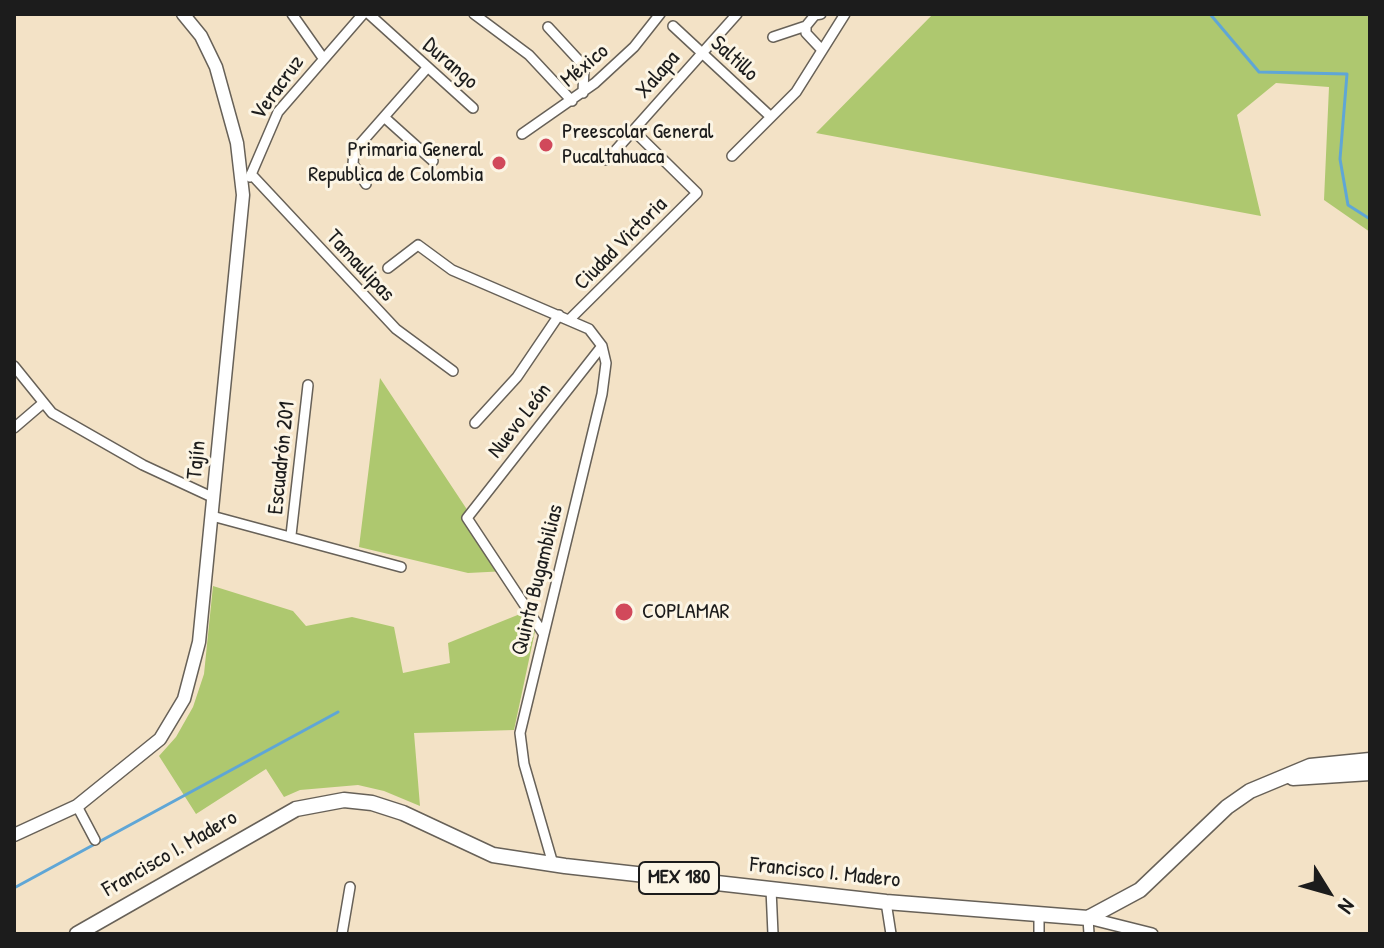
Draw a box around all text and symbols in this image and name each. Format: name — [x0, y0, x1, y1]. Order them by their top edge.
street label: Saltillo — [705, 31, 763, 87]
street label: Durango — [417, 33, 483, 95]
street label: México — [556, 39, 614, 93]
street label: Xalapa — [630, 46, 686, 104]
street label: Veracruz — [246, 51, 310, 125]
place label: Preescolar General Pucaltahuaca — [562, 119, 713, 170]
marker: Preescolar General Pucaltahuaca — [537, 136, 555, 154]
place label: Primaria General Republica de Colombia — [308, 137, 483, 188]
marker: Primaria General Republica de Colombia — [490, 154, 508, 172]
street label: Ciudad Victoria — [569, 192, 673, 296]
street label: Tamaulipas — [320, 225, 400, 307]
street label: Nuevo León — [483, 378, 557, 464]
street label: Escuadrón 201 — [263, 400, 301, 516]
street label: Tajín — [182, 439, 212, 481]
street label: Quinta Bugambilias — [507, 502, 569, 658]
place label: COPLAMAR — [642, 599, 730, 625]
marker: COPLAMAR — [613, 601, 635, 623]
street label: Francisco I. Madero — [98, 805, 242, 903]
street label: Francisco I. Madero — [749, 852, 901, 894]
north arrow — [1288, 852, 1368, 932]
road number: MEX 180 — [639, 862, 719, 894]
text: N — [1332, 893, 1363, 920]

